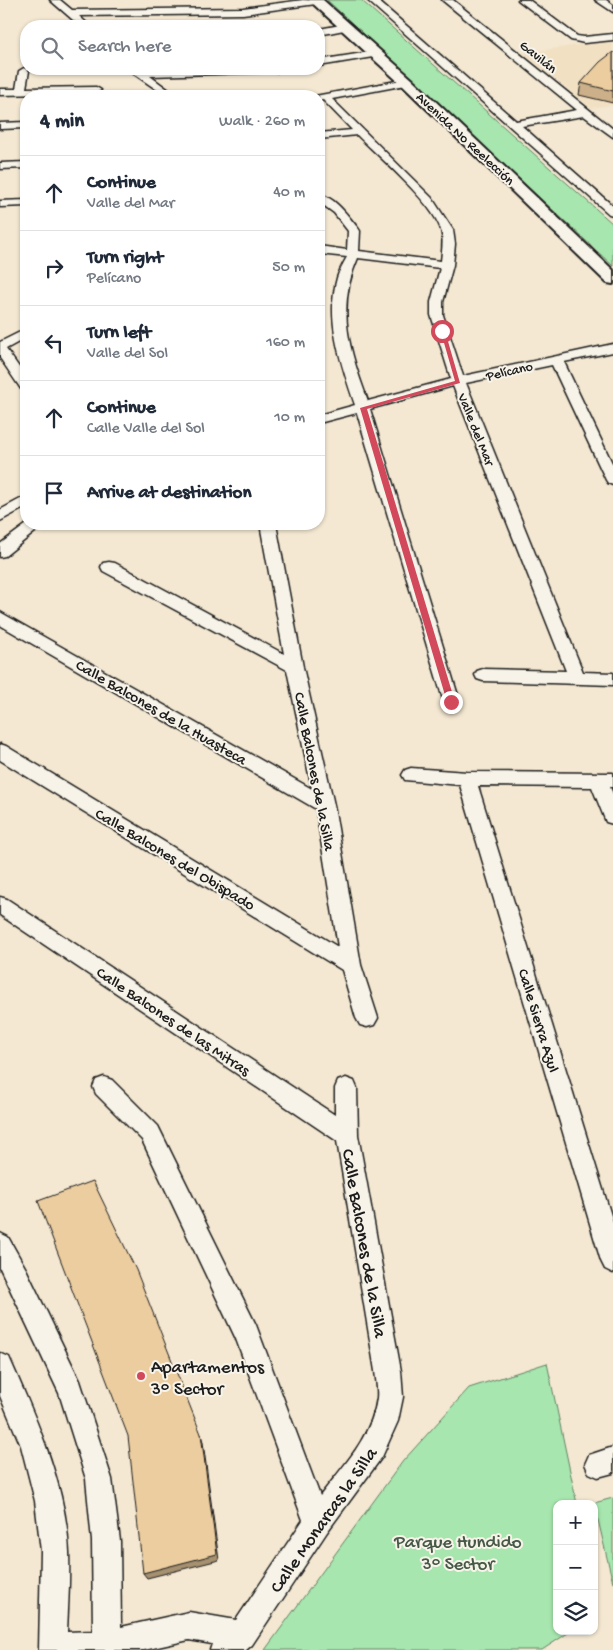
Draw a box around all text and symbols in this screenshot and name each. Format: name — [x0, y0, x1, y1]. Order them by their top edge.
search box — [20, 20, 325, 75]
icon: search — [38, 34, 66, 62]
text: Search here — [78, 36, 172, 59]
street label: Gavilán — [515, 38, 560, 78]
street label: Avenida No Reelección — [411, 90, 517, 190]
text: 4 min — [40, 110, 84, 135]
text: Walk · 260 m — [219, 113, 305, 132]
text: Continue — [87, 172, 156, 195]
icon: ahead — [40, 179, 68, 207]
text: 40 m — [273, 184, 305, 203]
text: Valle del Mar — [87, 195, 174, 214]
text: Turn right — [87, 247, 163, 270]
icon: right — [40, 254, 68, 282]
text: 50 m — [272, 259, 305, 278]
text: Pelícano — [87, 270, 141, 289]
route start — [431, 320, 454, 343]
text: Turn left — [87, 322, 151, 345]
icon: left — [40, 329, 68, 357]
text: 160 m — [266, 334, 305, 353]
text: Valle del Sol — [87, 345, 168, 364]
street label: Pelícano — [484, 359, 535, 386]
street label: Valle del Mar — [452, 390, 497, 470]
text: Continue — [87, 397, 156, 420]
icon: ahead — [40, 404, 68, 432]
text: 10 m — [274, 409, 305, 428]
text: Calle Valle del Sol — [87, 420, 205, 439]
icon: arrive — [40, 479, 68, 507]
text: Arrive at destination — [87, 482, 251, 505]
street label: Calle Balcones de la Huasteca — [71, 657, 250, 771]
street label: Calle Balcones de la Silla — [288, 691, 337, 854]
route end — [440, 691, 463, 714]
street label: Calle Balcones del Obispado — [91, 806, 258, 916]
street label: Calle Balcones de las Mitras — [91, 964, 254, 1082]
street label: Calle Sierra Azul — [512, 967, 561, 1075]
street label: Calle Balcones de la Silla — [335, 1147, 391, 1341]
place label: Apartamentos 3° Sector — [150, 1357, 265, 1402]
marker: Apartamentos 3° Sector — [135, 1370, 147, 1382]
street label: Calle Monarcas la Silla — [266, 1443, 385, 1598]
map controls — [553, 1500, 598, 1635]
button: + — [553, 1500, 598, 1545]
park label: Parque Hundido 3° Sector — [393, 1532, 522, 1577]
button: − — [553, 1545, 598, 1590]
button: layers — [553, 1590, 598, 1635]

